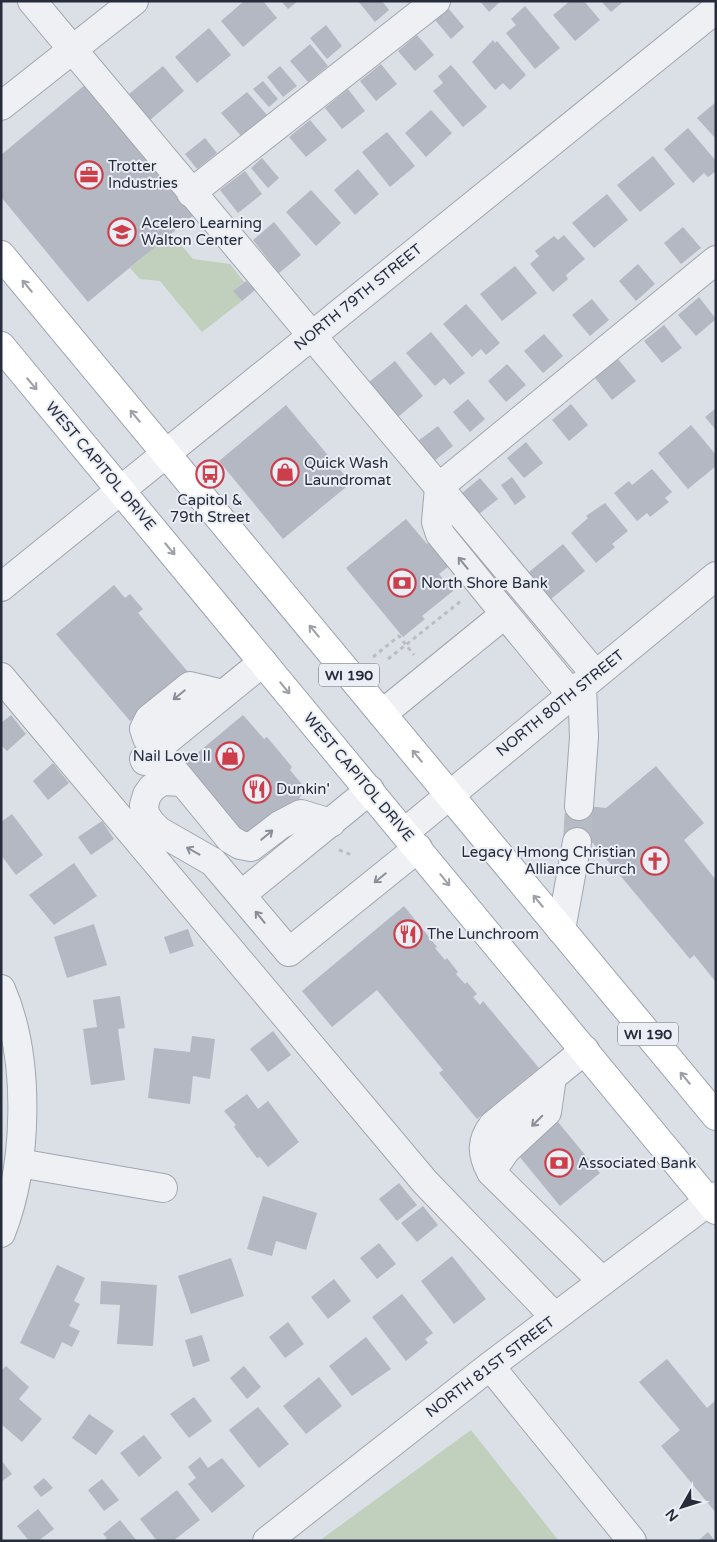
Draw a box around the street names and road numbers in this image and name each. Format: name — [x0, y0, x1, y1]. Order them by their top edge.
street label: NORTH 79TH STREET — [290, 240, 426, 354]
street label: WEST CAPITOL DRIVE — [42, 398, 160, 534]
street label: NORTH 80TH STREET — [492, 646, 628, 760]
road number: WI 190 — [319, 664, 379, 686]
street label: WEST CAPITOL DRIVE — [300, 709, 418, 845]
road number: WI 190 — [618, 1022, 678, 1046]
street label: NORTH 81ST STREET — [422, 1313, 558, 1421]

